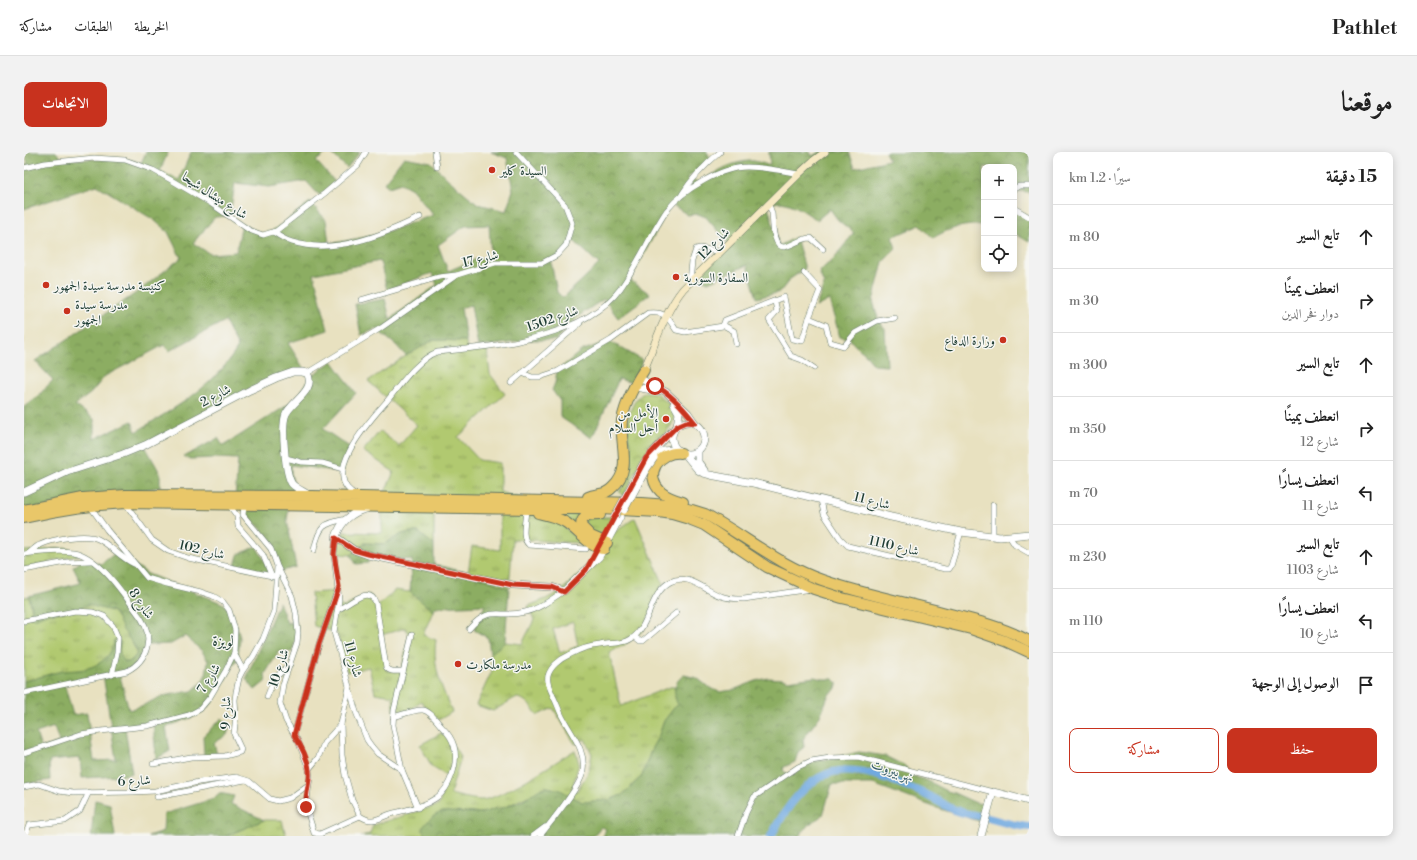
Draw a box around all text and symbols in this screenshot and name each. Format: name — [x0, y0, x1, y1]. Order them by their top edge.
text: Pathlet — [1332, 16, 1397, 40]
text: مشاركة — [20, 18, 52, 36]
text: الطبقات — [74, 18, 112, 36]
text: الخريطة — [134, 18, 168, 36]
button: الاتجاهات — [24, 82, 107, 127]
text: موقعنا — [1341, 85, 1393, 120]
place label: السيدة كلير — [498, 163, 547, 179]
map controls — [981, 164, 1017, 272]
button: + — [981, 164, 1017, 200]
marker: السيدة كلير — [487, 165, 497, 175]
text: 15 دقيقة — [1326, 166, 1377, 188]
street label: شارع ميشال شيحا — [177, 169, 250, 225]
text: سيرًا · 1.2 km — [1069, 170, 1131, 186]
button: − — [981, 200, 1017, 236]
street label: شارع 12 — [694, 224, 735, 265]
text: تابع السير — [1297, 226, 1339, 245]
icon: ahead — [1355, 226, 1377, 248]
text: 80 m — [1069, 229, 1100, 245]
button: locate — [981, 236, 1017, 272]
street label: شارع 17 — [460, 247, 501, 274]
place label: السفارة السورية — [684, 270, 748, 286]
marker: السفارة السورية — [671, 272, 681, 282]
place label: كنيسة مدرسة سيدة الجمهور — [52, 278, 165, 294]
text: انعطف يمينًا — [1284, 279, 1339, 298]
marker: كنيسة مدرسة سيدة الجمهور — [41, 280, 51, 290]
icon: right — [1355, 290, 1377, 312]
text: 30 m — [1069, 293, 1099, 309]
place label: مدرسة سيدة الجمهور — [73, 297, 128, 328]
street label: شارع 1502 — [524, 303, 581, 338]
marker: مدرسة سيدة الجمهور — [62, 306, 72, 316]
text: دوار فخر الدين — [1281, 306, 1339, 322]
place label: وزارة الدفاع — [944, 333, 995, 352]
marker: وزارة الدفاع — [998, 335, 1008, 345]
text: تابع السير — [1297, 354, 1339, 373]
icon: ahead — [1355, 354, 1377, 376]
text: 300 m — [1069, 357, 1108, 373]
route start — [646, 377, 664, 395]
street label: شارع 2 — [197, 381, 235, 413]
place label: الأمل من أجل السلام — [609, 404, 658, 439]
text: انعطف يمينًا — [1284, 407, 1339, 426]
marker: الأمل من أجل السلام — [661, 414, 671, 424]
icon: right — [1355, 418, 1377, 440]
text: 350 m — [1069, 421, 1106, 437]
text: شارع 12 — [1300, 434, 1339, 450]
text: انعطف يسارًا — [1278, 471, 1339, 490]
icon: left — [1355, 482, 1377, 504]
text: 70 m — [1069, 485, 1098, 501]
street label: شارع 11 — [851, 489, 892, 516]
text: شارع 11 — [1302, 498, 1339, 514]
street label: شارع 1110 — [866, 532, 920, 562]
text: تابع السير — [1297, 535, 1339, 554]
street label: شارع 102 — [177, 537, 226, 566]
icon: ahead — [1355, 546, 1377, 568]
text: 230 m — [1069, 549, 1106, 565]
text: شارع 1103 — [1287, 562, 1339, 578]
street label: شارع 8 — [123, 585, 157, 623]
text: انعطف يسارًا — [1278, 599, 1339, 618]
icon: left — [1355, 610, 1377, 632]
text: 110 m — [1069, 613, 1103, 629]
text: شارع 10 — [1300, 626, 1339, 642]
district label: لويزة — [212, 632, 234, 651]
street label: شارع 11 — [338, 639, 366, 680]
street label: شارع 10 — [265, 647, 295, 690]
place label: مدرسة ملكارت — [466, 657, 532, 673]
marker: مدرسة ملكارت — [453, 659, 463, 669]
street label: شارع 7 — [194, 661, 227, 698]
text: الوصول إلى الوجهة — [1252, 674, 1339, 693]
icon: arrive — [1355, 674, 1377, 696]
street label: شارع 9 — [217, 696, 238, 730]
button: مشاركة — [1069, 728, 1219, 773]
button: حفظ — [1227, 728, 1377, 773]
water label: نهر بيروت — [869, 755, 916, 787]
street label: شارع 6 — [117, 772, 151, 793]
route end — [297, 798, 315, 816]

